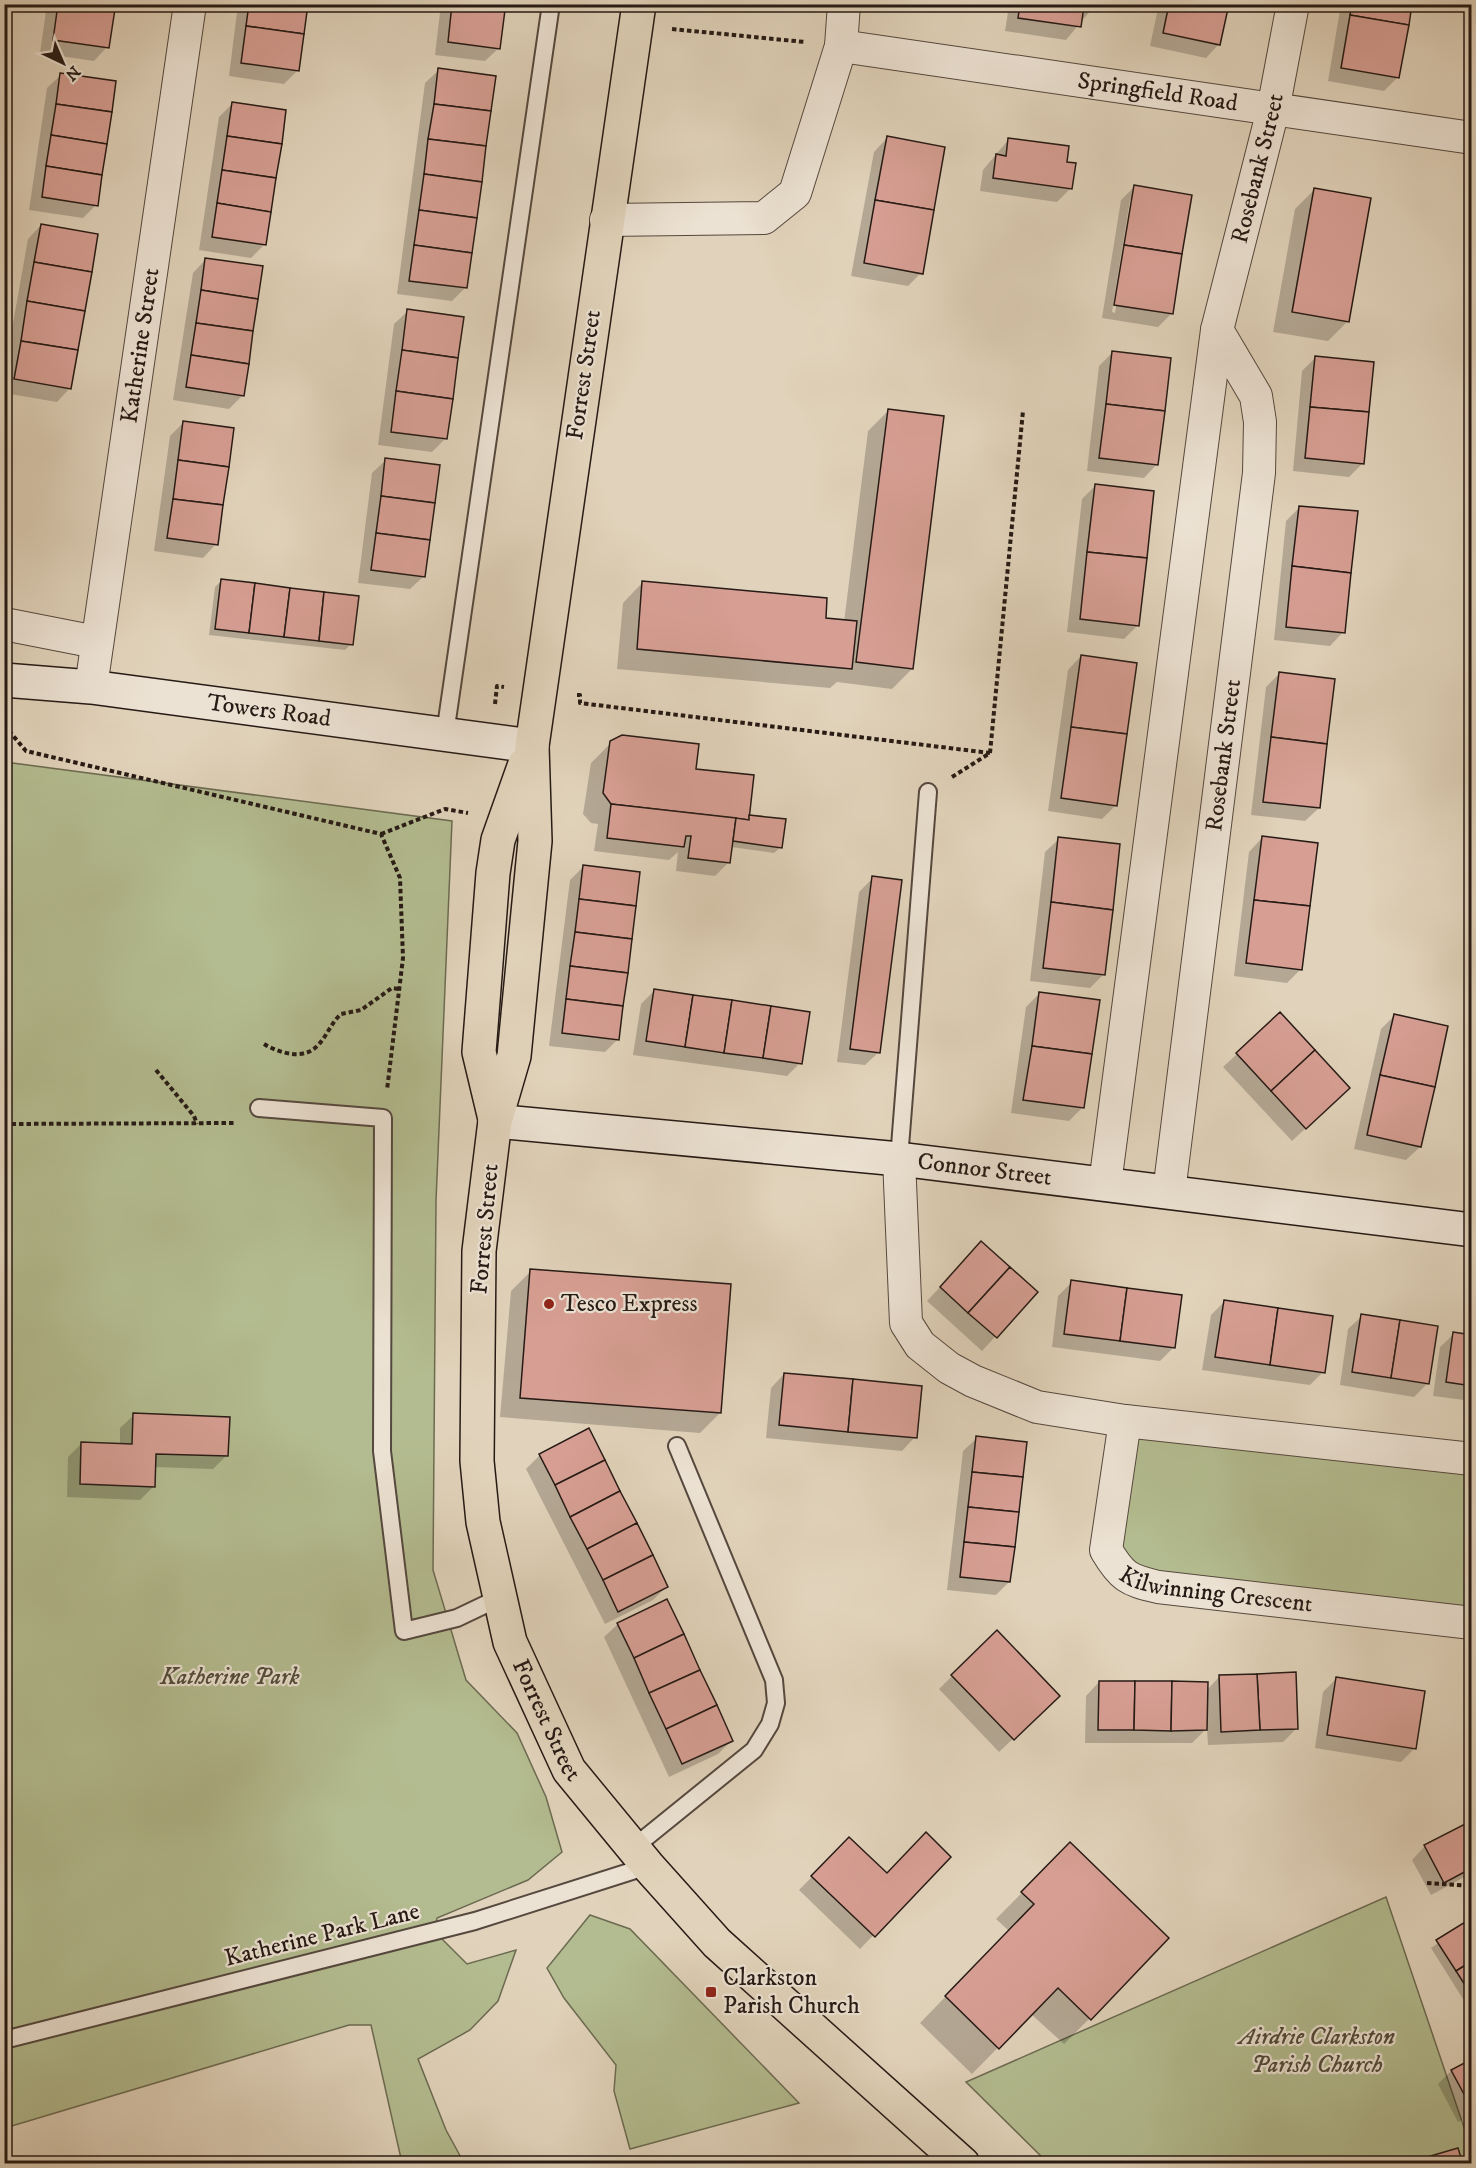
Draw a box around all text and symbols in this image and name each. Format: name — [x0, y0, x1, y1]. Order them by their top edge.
north arrow — [33, 33, 93, 93]
text: N — [61, 61, 84, 85]
street label: Springfield Road — [1076, 66, 1240, 119]
street label: Rosebank Street — [1225, 91, 1291, 246]
street label: Katherine Street — [114, 266, 167, 425]
street label: Forrest Street — [560, 308, 608, 442]
street label: Rosebank Street — [1199, 677, 1248, 833]
street label: Towers Road — [205, 688, 333, 734]
street label: Connor Street — [916, 1146, 1054, 1193]
street label: Forrest Street — [464, 1162, 506, 1296]
place label: Tesco Express — [561, 1289, 698, 1319]
marker: Tesco Express — [542, 1297, 556, 1311]
street label: Kilwinning Crescent — [1113, 1560, 1314, 1620]
street label: Forrest Street — [505, 1655, 588, 1788]
park label: Katherine Park — [159, 1662, 300, 1692]
street label: Katherine Park Lane — [221, 1896, 423, 1974]
place label: Clarkston Parish Church — [723, 1963, 860, 2021]
marker: Clarkston Parish Church — [704, 1985, 718, 1999]
park label: Airdrie Clarkston Parish Church — [1236, 2022, 1395, 2080]

